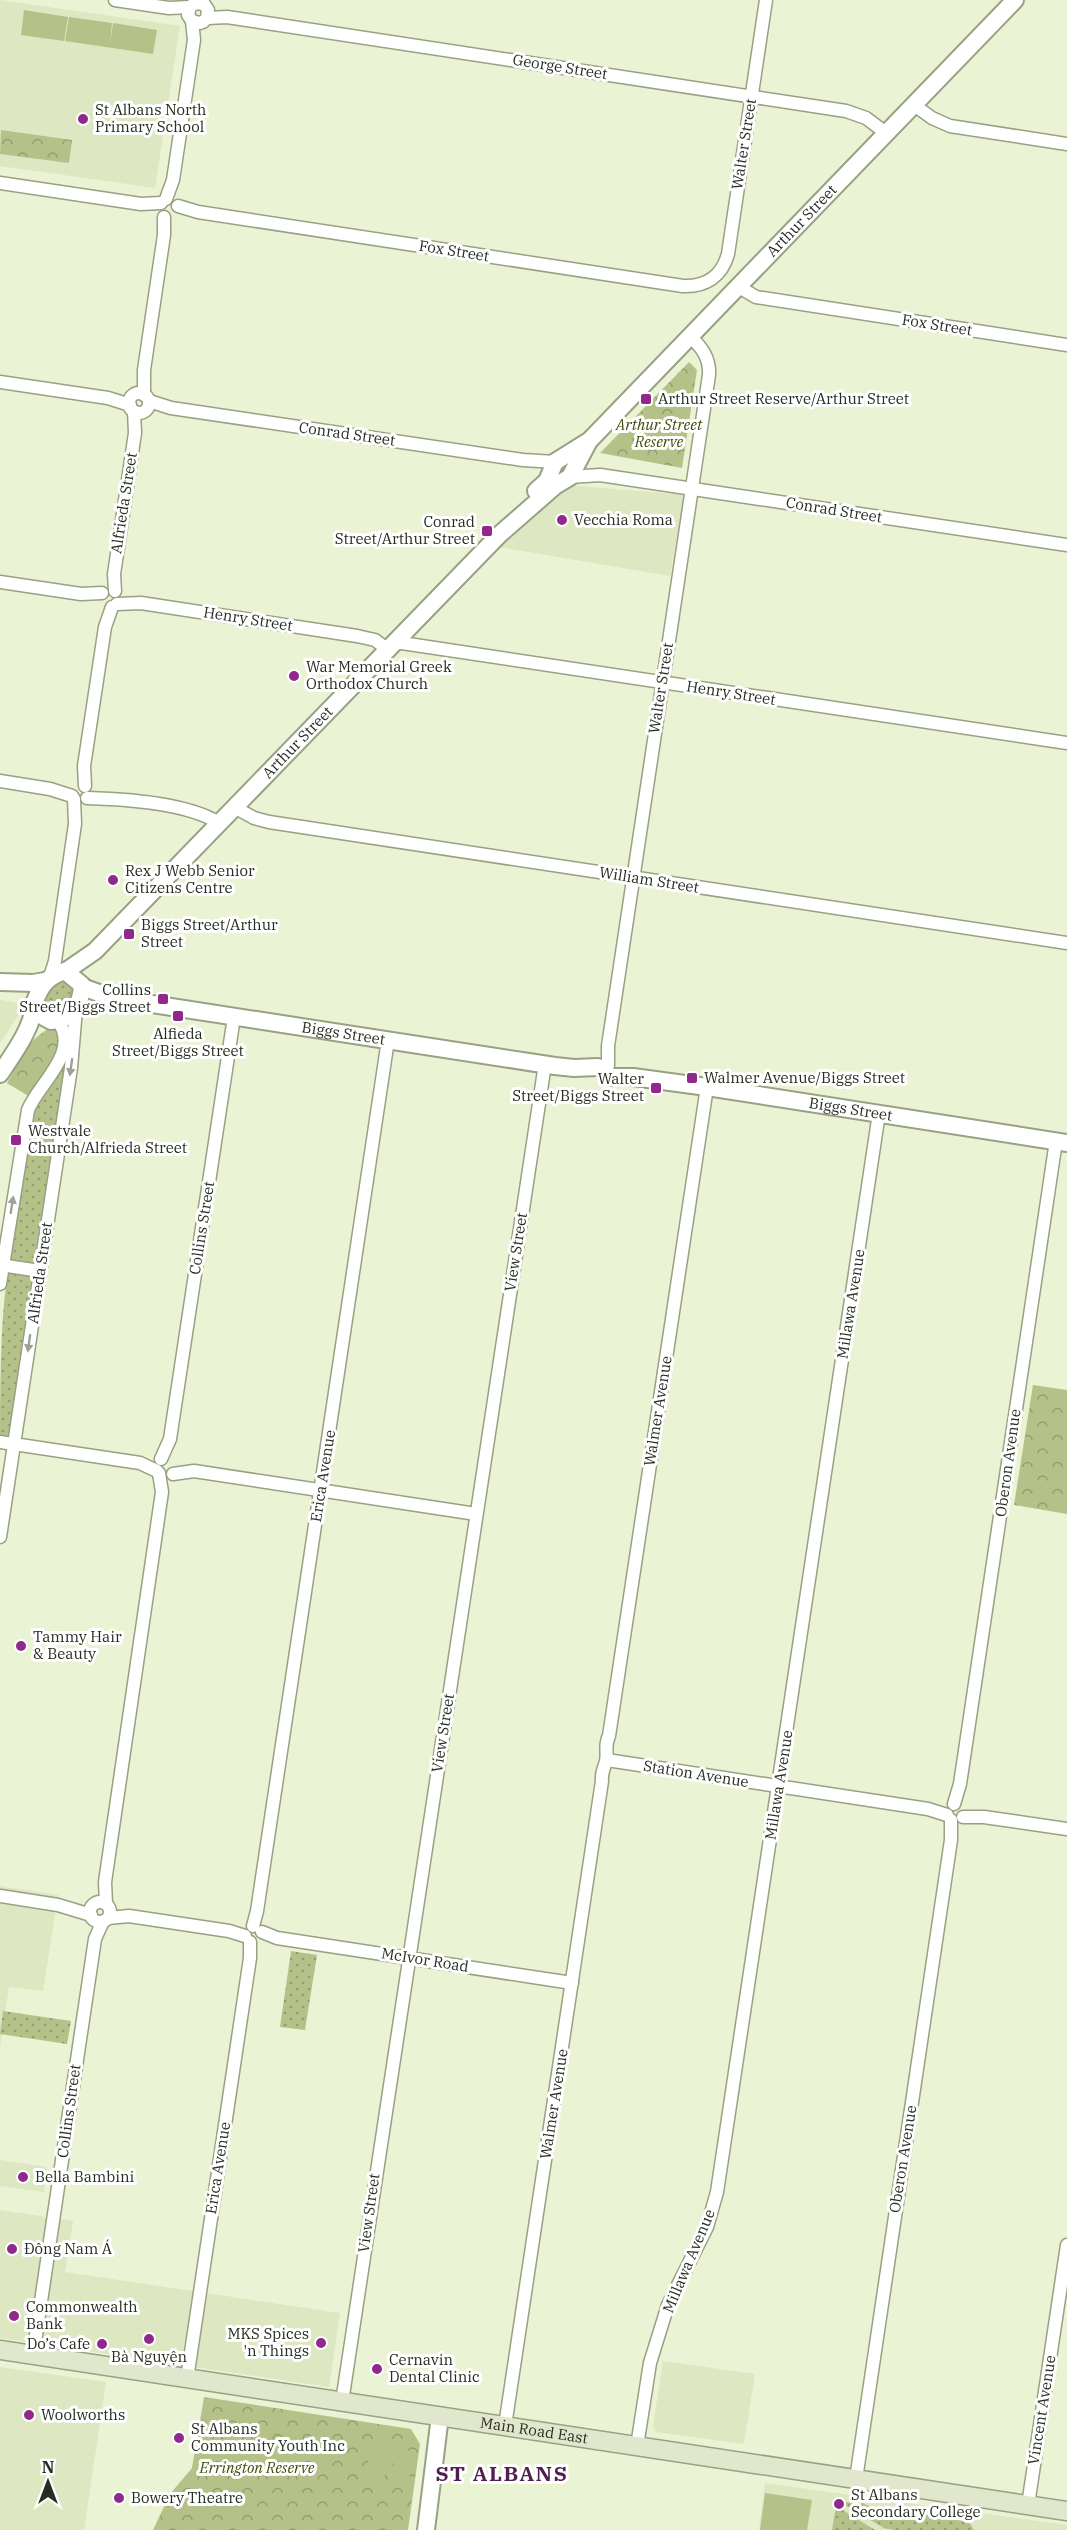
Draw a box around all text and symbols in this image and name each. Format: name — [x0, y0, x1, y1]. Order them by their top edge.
street label: George Street — [511, 50, 609, 83]
street label: Walter Street — [727, 97, 760, 191]
place label: St Albans North Primary School — [95, 100, 206, 136]
marker: St Albans North Primary School — [76, 112, 90, 126]
street label: Arthur Street — [762, 180, 841, 261]
street label: Fox Street — [418, 236, 491, 265]
street label: Fox Street — [901, 310, 974, 339]
place label: Arthur Street Reserve/Arthur Street — [658, 389, 909, 408]
marker: Arthur Street Reserve/Arthur Street — [639, 392, 653, 406]
park label: Arthur Street Reserve — [615, 415, 703, 451]
street label: Conrad Street — [298, 417, 397, 450]
street label: Alfrieda Street — [106, 451, 141, 555]
street label: Conrad Street — [785, 493, 884, 526]
place label: Vecchia Roma — [574, 510, 673, 529]
place label: Conrad Street/Arthur Street — [335, 512, 475, 548]
marker: Vecchia Roma — [555, 513, 569, 527]
marker: Conrad Street/Arthur Street — [480, 524, 494, 538]
street label: Henry Street — [202, 602, 294, 635]
street label: Walter Street — [644, 641, 677, 735]
place label: War Memorial Greek Orthodox Church — [306, 657, 452, 693]
marker: War Memorial Greek Orthodox Church — [287, 669, 301, 683]
street label: Henry Street — [685, 676, 777, 709]
street label: Arthur Street — [258, 702, 337, 782]
place label: Rex J Webb Senior Citizens Centre — [125, 861, 255, 897]
street label: William Street — [598, 862, 700, 897]
marker: Rex J Webb Senior Citizens Centre — [106, 873, 120, 887]
place label: Biggs Street/Arthur Street — [141, 915, 278, 951]
marker: Biggs Street/Arthur Street — [122, 927, 136, 941]
place label: Collins Street/Biggs Street — [19, 980, 151, 1016]
marker: Collins Street/Biggs Street — [156, 992, 170, 1006]
marker: Alfieda Street/Biggs Street — [171, 1009, 185, 1023]
street label: Biggs Street — [300, 1017, 386, 1049]
place label: Alfieda Street/Biggs Street — [112, 1024, 244, 1060]
one-way arrow — [66, 1058, 75, 1077]
place label: Walmer Avenue/Biggs Street — [704, 1068, 905, 1087]
place label: Walter Street/Biggs Street — [512, 1069, 644, 1105]
marker: Walmer Avenue/Biggs Street — [685, 1071, 699, 1085]
marker: Walter Street/Biggs Street — [649, 1081, 663, 1095]
street label: Biggs Street — [808, 1093, 894, 1125]
place label: Westvale Church/Alfrieda Street — [28, 1121, 187, 1157]
marker: Westvale Church/Alfrieda Street — [9, 1133, 23, 1147]
street label: Collins Street — [185, 1180, 218, 1276]
one-way arrow — [8, 1195, 17, 1214]
street label: View Street — [500, 1211, 531, 1293]
street label: Alfrieda Street — [23, 1221, 56, 1325]
street label: Millawa Avenue — [832, 1248, 869, 1360]
one-way arrow — [25, 1334, 34, 1353]
street label: Walmer Avenue — [639, 1354, 676, 1467]
street label: Oberon Avenue — [991, 1408, 1024, 1518]
street label: Erica Avenue — [306, 1428, 339, 1523]
place label: Tammy Hair & Beauty — [33, 1627, 122, 1663]
marker: Tammy Hair & Beauty — [14, 1639, 28, 1653]
street label: View Street — [427, 1692, 458, 1774]
street label: Millawa Avenue — [760, 1729, 797, 1841]
street label: Station Avenue — [642, 1756, 750, 1791]
street label: McIvor Road — [380, 1943, 470, 1976]
street label: Walmer Avenue — [535, 2047, 572, 2160]
street label: Collins Street — [53, 2063, 84, 2159]
street label: Oberon Avenue — [885, 2104, 920, 2214]
street label: Erica Avenue — [201, 2120, 234, 2215]
place label: Bella Bambini — [35, 2167, 135, 2186]
marker: Bella Bambini — [16, 2170, 30, 2184]
street label: View Street — [354, 2172, 383, 2254]
street label: Millawa Avenue — [658, 2206, 719, 2316]
place label: Đông Nam Á — [24, 2239, 113, 2258]
marker: Đông Nam Á — [5, 2242, 19, 2256]
place label: Commonwealth Bank — [26, 2297, 138, 2333]
marker: Commonwealth Bank — [7, 2309, 21, 2323]
place label: MKS Spices 'n Things — [227, 2324, 309, 2360]
marker: Bà Nguyện — [142, 2332, 156, 2346]
place label: Do’s Cafe — [27, 2334, 90, 2353]
marker: MKS Spices 'n Things — [314, 2336, 328, 2350]
marker: Do’s Cafe — [95, 2337, 109, 2351]
place label: Bà Nguyện — [111, 2347, 187, 2366]
place label: Cernavin Dental Clinic — [389, 2350, 480, 2386]
street label: Vincent Avenue — [1023, 2354, 1060, 2466]
marker: Cernavin Dental Clinic — [370, 2362, 384, 2376]
place label: Woolworths — [41, 2405, 125, 2424]
marker: Woolworths — [22, 2408, 36, 2422]
street label: Main Road East — [479, 2413, 589, 2448]
place label: St Albans Community Youth Inc — [191, 2419, 345, 2455]
marker: St Albans Community Youth Inc — [172, 2431, 186, 2445]
north arrow — [18, 2452, 78, 2512]
text: N — [42, 2457, 54, 2477]
park label: Errington Reserve — [199, 2458, 315, 2477]
district label: ST ALBANS — [436, 2459, 568, 2487]
place label: St Albans Secondary College — [851, 2485, 981, 2521]
place label: Bowery Theatre — [131, 2488, 243, 2507]
marker: Bowery Theatre — [112, 2491, 126, 2505]
marker: St Albans Secondary College — [832, 2497, 846, 2511]

